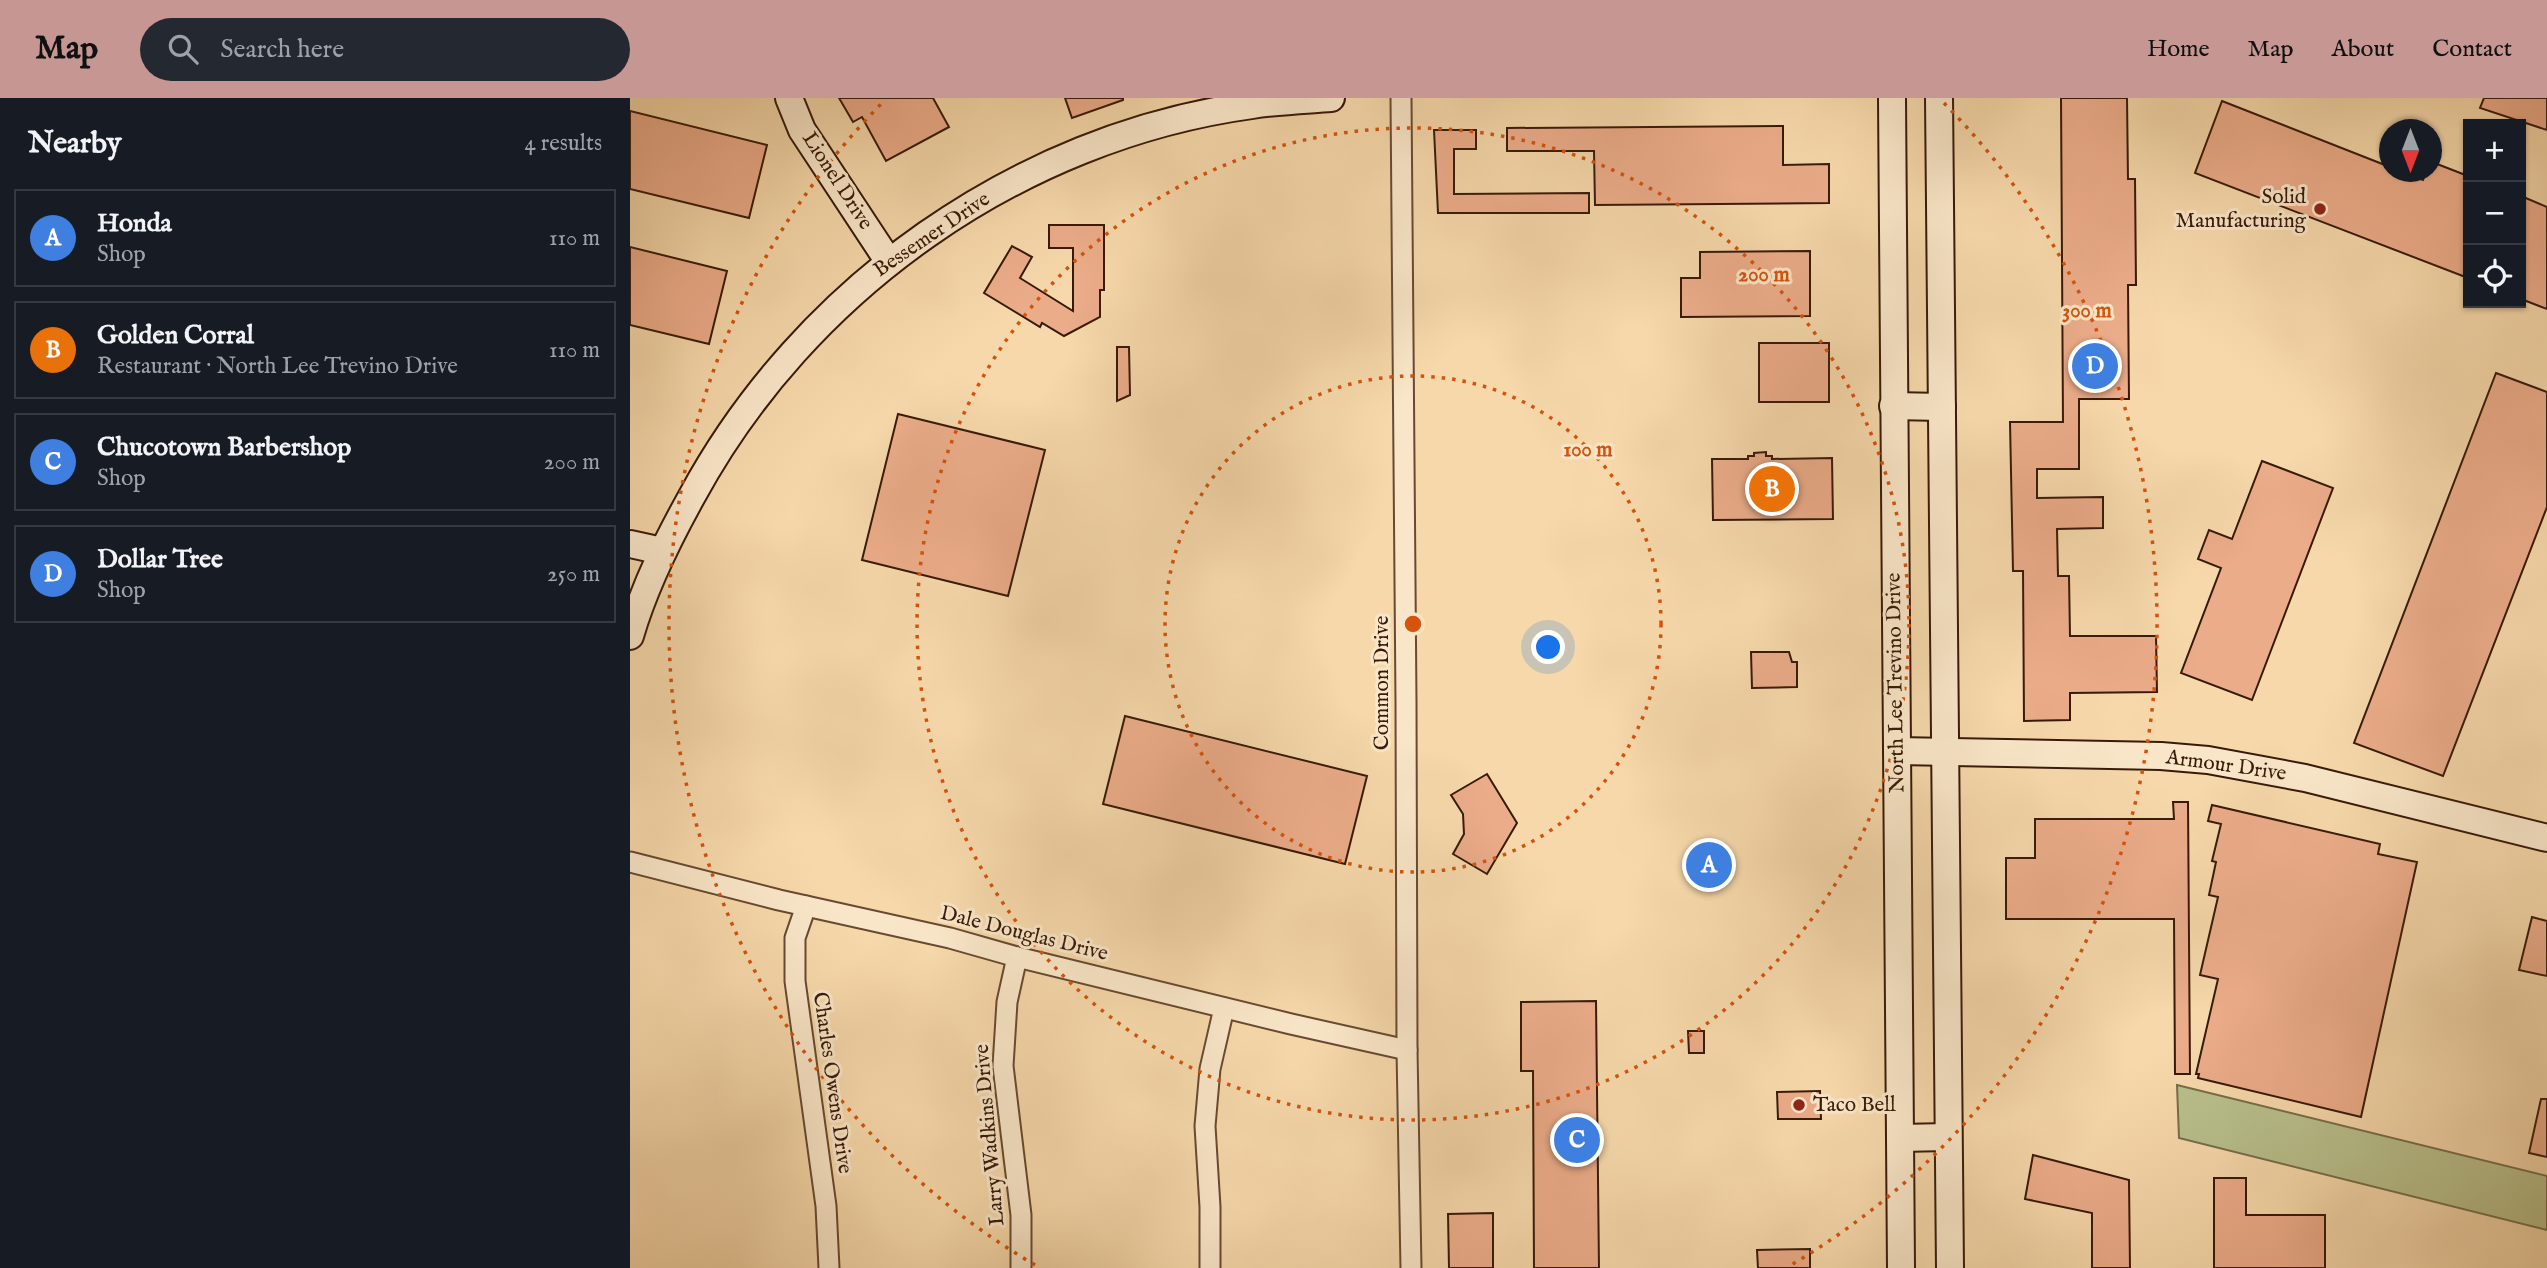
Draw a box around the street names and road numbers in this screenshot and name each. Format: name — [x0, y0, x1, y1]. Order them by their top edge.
street label: Lionel Drive — [795, 127, 879, 236]
street label: Bessemer Drive — [869, 186, 996, 284]
street label: North Lee Trevino Drive — [1881, 572, 1911, 793]
street label: Common Drive — [1369, 615, 1396, 750]
street label: Armour Drive — [2163, 744, 2288, 788]
street label: Dale Douglas Drive — [937, 900, 1111, 968]
street label: Charles Owens Drive — [806, 990, 858, 1176]
street label: Larry Wadkins Drive — [969, 1043, 1011, 1227]

